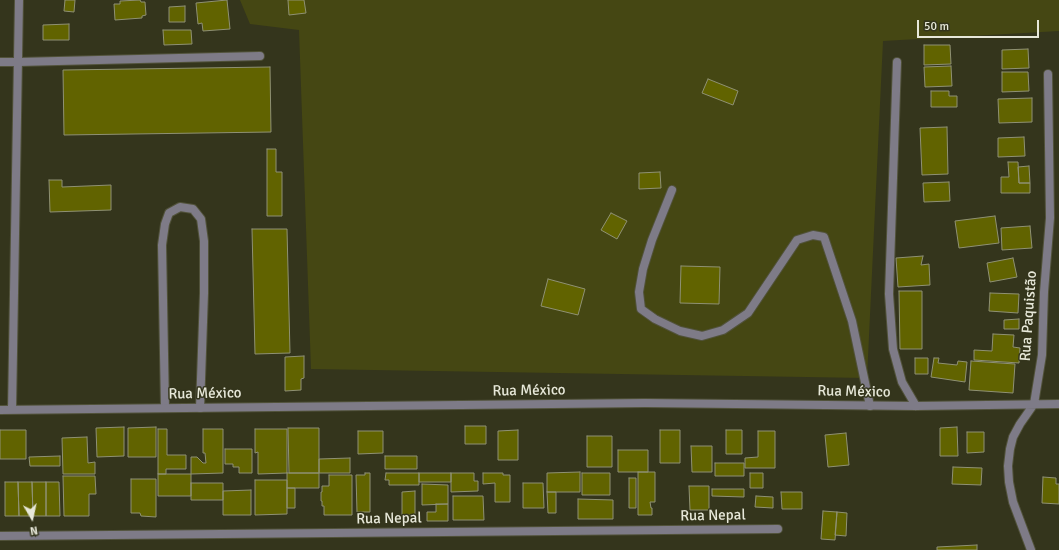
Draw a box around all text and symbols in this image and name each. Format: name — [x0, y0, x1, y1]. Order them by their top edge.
scale bar — [919, 12, 1041, 38]
text: 50 m — [924, 19, 949, 34]
street label: Rua Paquistão — [1017, 270, 1041, 362]
street label: Rua México — [492, 381, 566, 401]
street label: Rua México — [817, 382, 891, 402]
street label: Rua México — [168, 384, 242, 404]
north arrow — [12, 498, 52, 538]
street label: Rua Nepal — [680, 506, 746, 526]
street label: Rua Nepal — [356, 509, 422, 529]
text: N — [29, 523, 39, 537]

